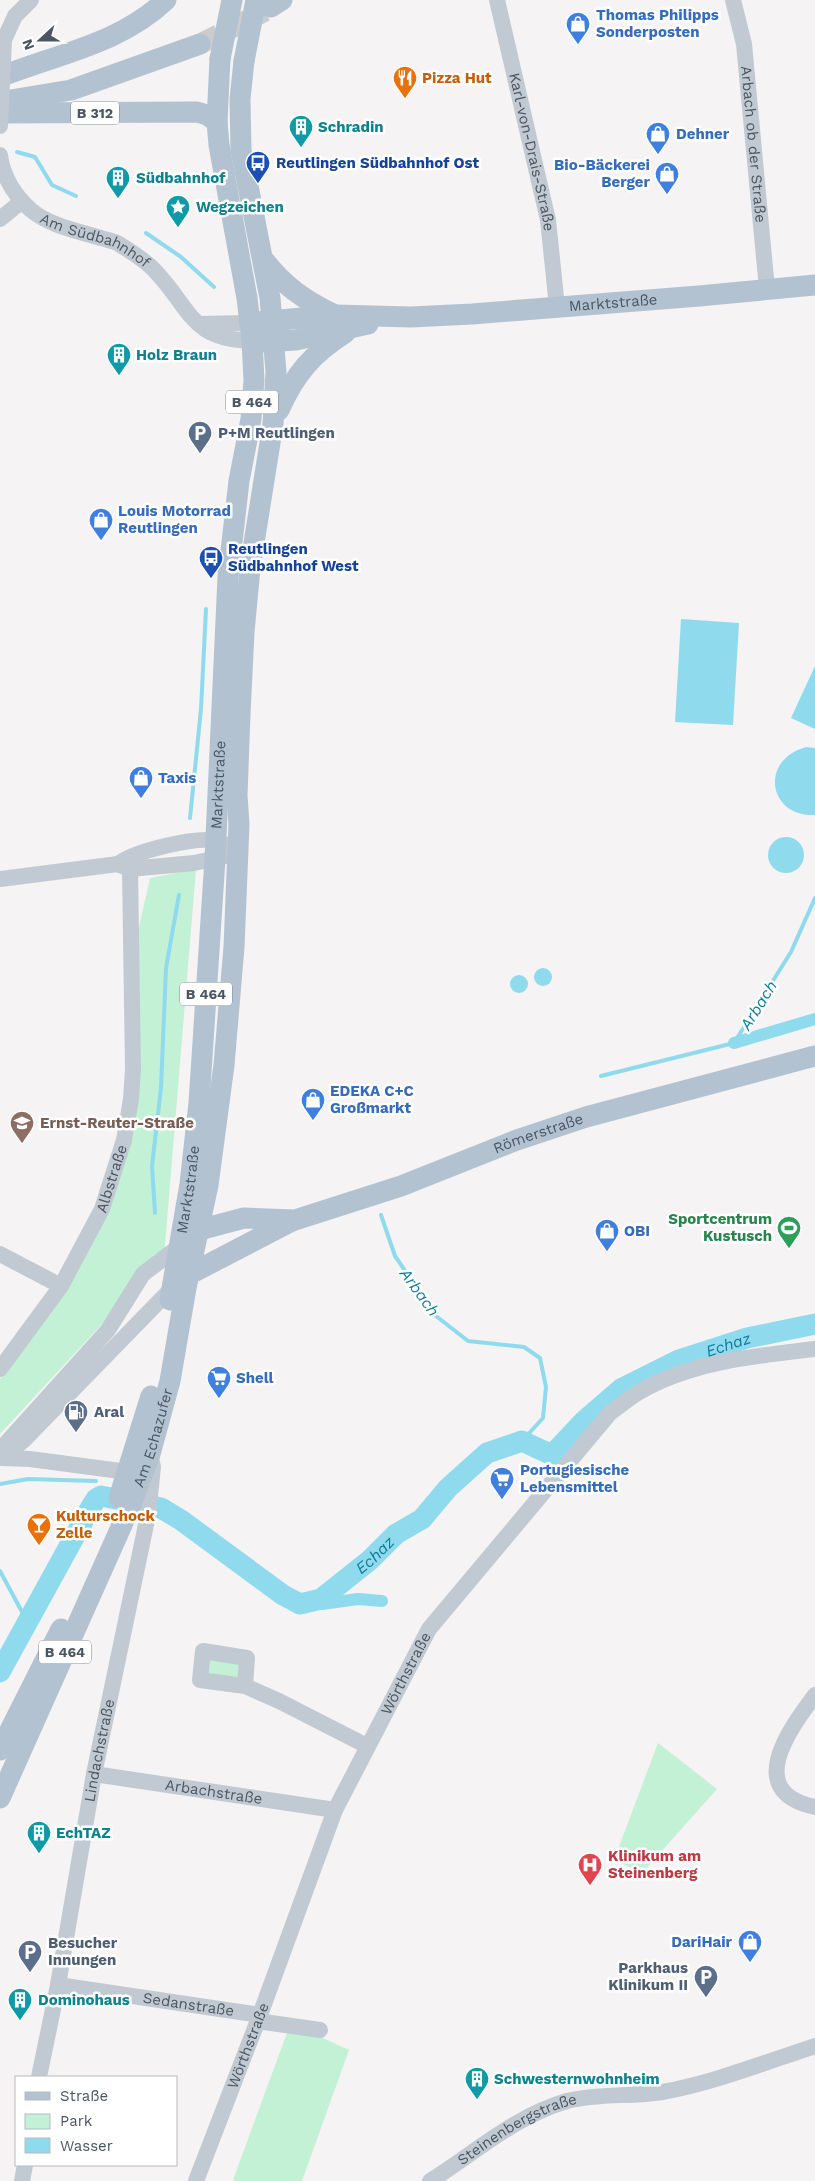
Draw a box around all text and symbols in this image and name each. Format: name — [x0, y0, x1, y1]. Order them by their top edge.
place label: Thomas Philipps Sonderposten — [596, 6, 719, 41]
shop icon: Thomas Philipps Sonderposten — [565, 11, 591, 45]
north arrow — [15, 15, 65, 65]
text: N — [19, 37, 37, 52]
restaurant icon: Pizza Hut — [392, 65, 418, 99]
street label: Arbach ob der Straße — [737, 65, 770, 223]
place label: Pizza Hut — [422, 69, 492, 87]
street label: Karl-von-Drais-Straße — [505, 71, 558, 232]
road number: B 312 — [71, 102, 119, 125]
building icon: Schradin — [288, 114, 314, 148]
place label: Schradin — [318, 118, 384, 136]
shop icon: Dehner — [645, 121, 671, 155]
place label: Dehner — [676, 125, 730, 143]
bus stop icon: Reutlingen Südbahnhof Ost — [245, 150, 271, 184]
place label: Reutlingen Südbahnhof Ost — [276, 154, 480, 172]
place label: Bio-Bäckerei Berger — [554, 156, 651, 191]
shop icon: Bio-Bäckerei Berger — [654, 161, 680, 195]
building icon: Südbahnhof — [105, 165, 131, 199]
place label: Südbahnhof — [136, 169, 226, 187]
place icon: Wegzeichen — [165, 194, 191, 228]
place label: Wegzeichen — [196, 198, 284, 216]
street label: Am Südbahnhof — [37, 209, 154, 271]
street label: Marktstraße — [568, 290, 658, 315]
building icon: Holz Braun — [106, 342, 132, 376]
place label: Holz Braun — [136, 346, 217, 364]
road number: B 464 — [226, 391, 278, 414]
parking icon: P+M Reutlingen — [187, 420, 213, 454]
place label: P+M Reutlingen — [218, 424, 335, 442]
place label: Louis Motorrad Reutlingen — [118, 502, 231, 537]
shop icon: Louis Motorrad Reutlingen — [88, 507, 114, 541]
place label: Reutlingen Südbahnhof West — [228, 540, 359, 575]
bus stop icon: Reutlingen Südbahnhof West — [198, 545, 224, 579]
street label: Marktstraße — [207, 740, 229, 830]
shop icon: Taxis — [128, 765, 154, 799]
place label: Taxis — [158, 769, 196, 787]
water label: Arbach — [735, 977, 781, 1034]
road number: B 464 — [180, 982, 232, 1006]
place label: EDEKA C+C Großmarkt — [330, 1082, 414, 1117]
shop icon: EDEKA C+C Großmarkt — [300, 1087, 326, 1121]
school or university icon: Ernst-Reuter-Straße — [9, 1110, 35, 1144]
street label: Römerstraße — [491, 1110, 586, 1157]
place label: Ernst-Reuter-Straße — [40, 1114, 194, 1132]
street label: Albstraße — [92, 1142, 131, 1215]
street label: Marktstraße — [173, 1145, 203, 1235]
place label: Sportcentrum Kustusch — [668, 1210, 772, 1245]
sports icon: Sportcentrum Kustusch — [776, 1215, 802, 1249]
shop icon: OBI — [594, 1218, 620, 1252]
place label: OBI — [624, 1222, 650, 1240]
water label: Arbach — [395, 1264, 443, 1320]
water label: Echaz — [703, 1328, 754, 1361]
supermarket icon: Shell — [206, 1365, 232, 1399]
place label: Shell — [236, 1369, 274, 1387]
street label: Am Echazufer — [129, 1386, 177, 1490]
fuel station icon: Aral — [63, 1399, 89, 1433]
place label: Aral — [94, 1403, 124, 1421]
place label: Portugiesische Lebensmittel — [520, 1461, 629, 1496]
supermarket icon: Portugiesische Lebensmittel — [489, 1466, 515, 1500]
place label: Kulturschock Zelle — [56, 1507, 156, 1542]
bar icon: Kulturschock Zelle — [26, 1512, 52, 1546]
water label: Echaz — [352, 1532, 399, 1578]
street label: Wörthstraße — [377, 1629, 435, 1718]
road number: B 464 — [39, 1640, 91, 1664]
street label: Lindachstraße — [80, 1698, 118, 1803]
street label: Arbachstraße — [164, 1776, 264, 1808]
building icon: EchTAZ — [26, 1820, 52, 1854]
place label: EchTAZ — [56, 1824, 111, 1842]
place label: Klinikum am Steinenberg — [608, 1847, 701, 1882]
hospital icon: Klinikum am Steinenberg — [577, 1852, 603, 1886]
shop icon: DariHair — [737, 1929, 763, 1963]
place label: DariHair — [671, 1933, 733, 1951]
place label: Besucher Innungen — [48, 1934, 118, 1969]
parking icon: Besucher Innungen — [17, 1939, 43, 1973]
place label: Parkhaus Klinikum II — [608, 1959, 688, 1994]
parking icon: Parkhaus Klinikum II — [693, 1964, 719, 1998]
building icon: Dominohaus — [7, 1987, 33, 2021]
street label: Sedanstraße — [142, 1989, 235, 2020]
place label: Dominohaus — [38, 1991, 130, 2009]
street label: Wörthstraße — [223, 2000, 273, 2091]
building icon: Schwesternwohnheim — [464, 2066, 490, 2100]
place label: Schwesternwohnheim — [494, 2070, 660, 2088]
legend — [15, 2076, 178, 2166]
text: Straße — [60, 2087, 108, 2105]
street label: Steinenbergstraße — [454, 2090, 578, 2169]
text: Park — [60, 2112, 93, 2130]
text: Wasser — [60, 2137, 113, 2155]

